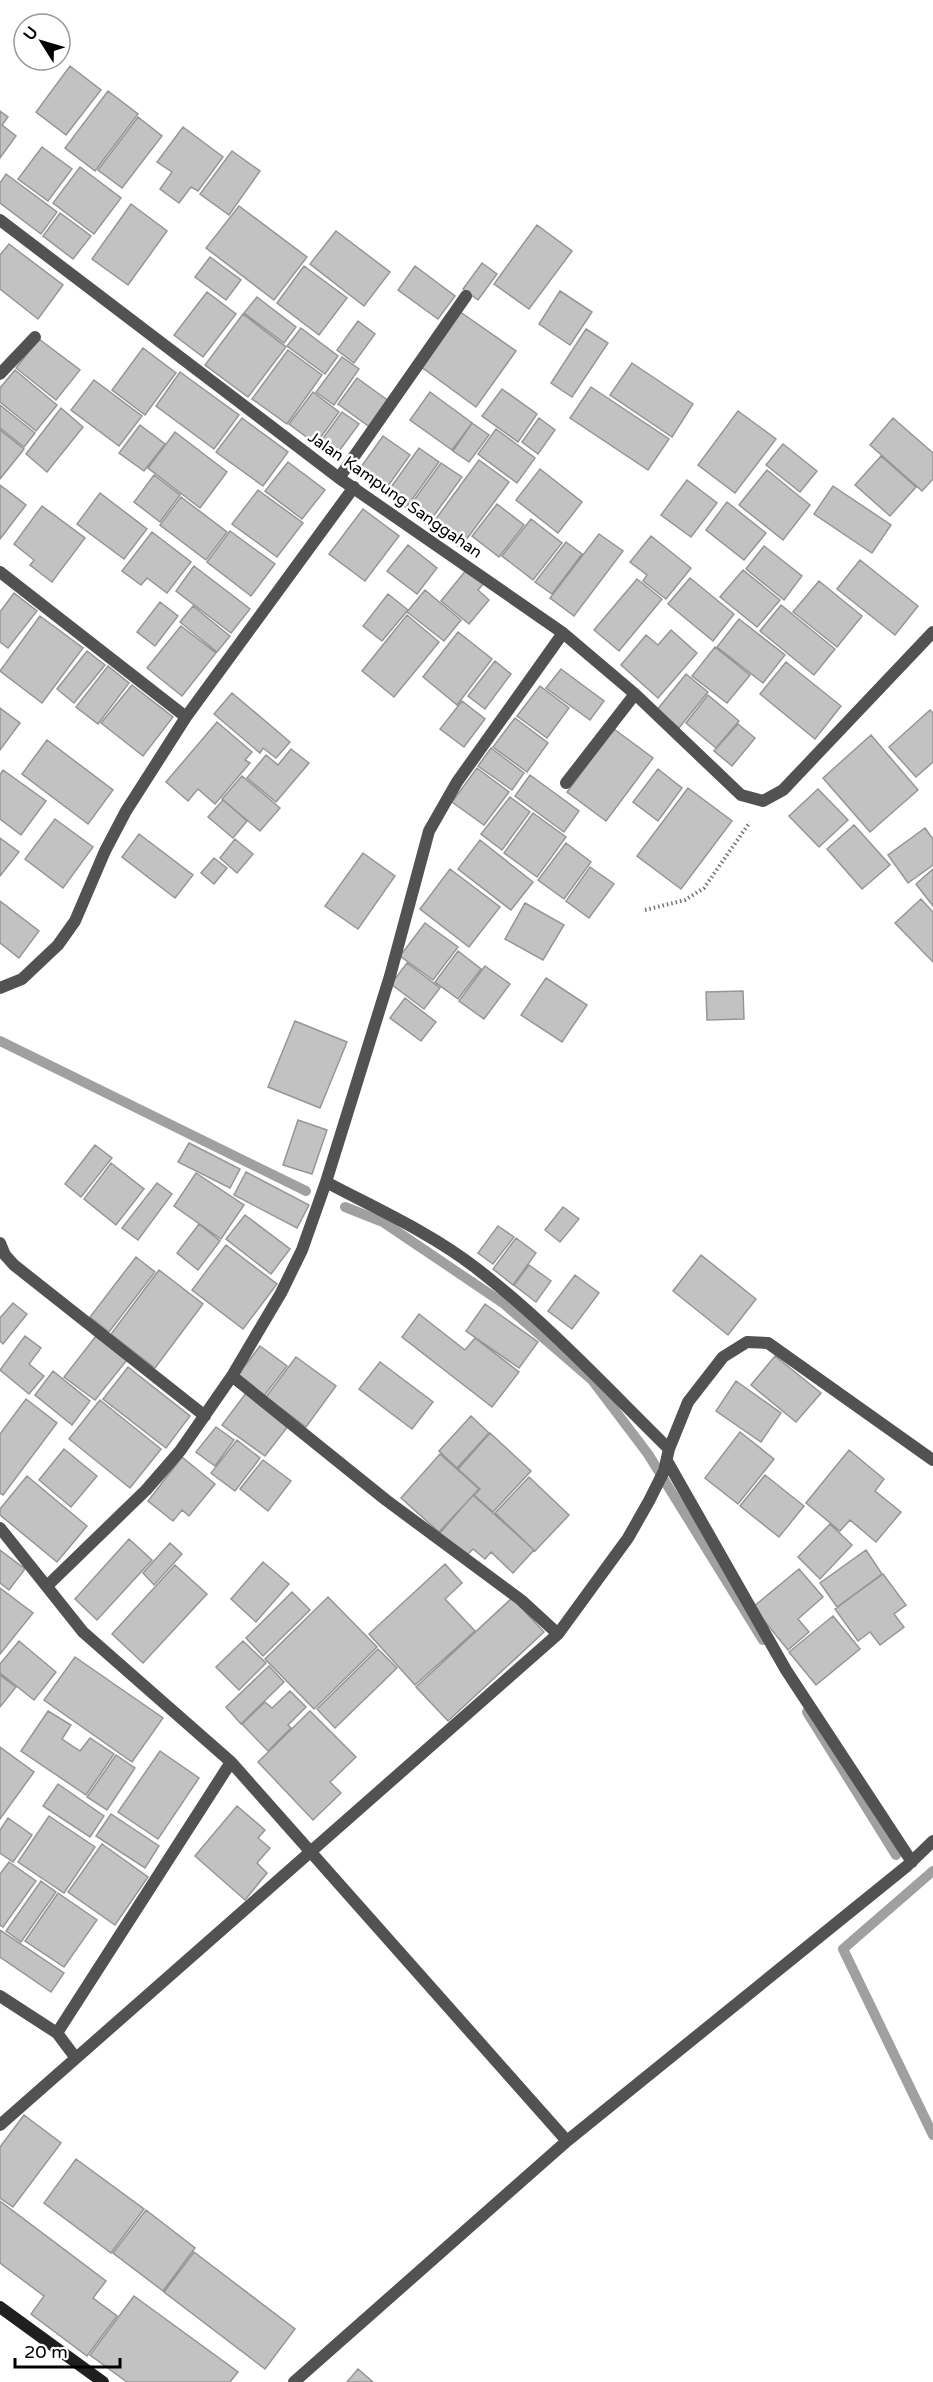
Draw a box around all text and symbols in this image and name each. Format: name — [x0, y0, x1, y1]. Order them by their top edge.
north arrow — [12, 12, 72, 72]
text: U — [19, 23, 42, 44]
street label: Jalan Kampung Sanggahan — [304, 427, 486, 563]
scale bar — [15, 2331, 120, 2369]
text: 20 m — [24, 2341, 68, 2363]

